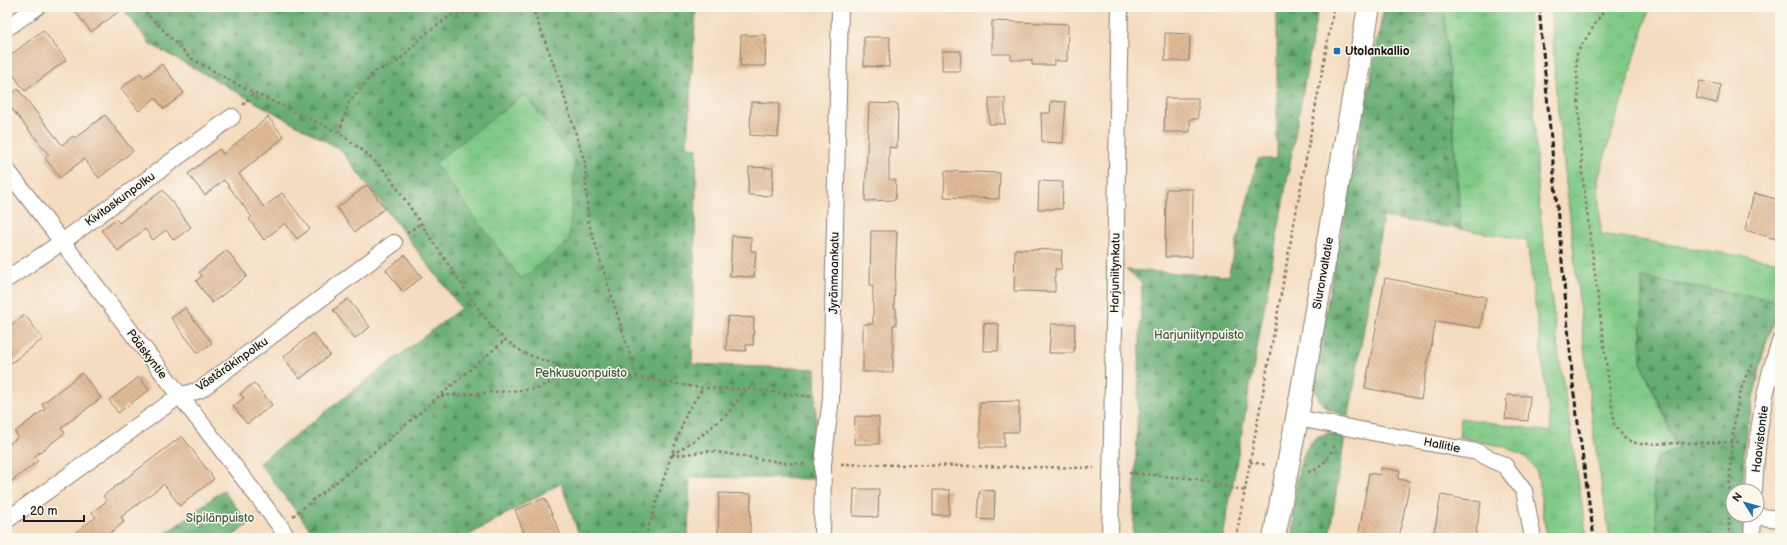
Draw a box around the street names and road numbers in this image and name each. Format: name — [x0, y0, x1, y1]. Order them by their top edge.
street label: Kivitaskunpolku — [82, 169, 158, 230]
street label: Jyränmaankatu — [826, 232, 843, 314]
street label: Harjuniitynkatu — [1107, 233, 1124, 313]
street label: Siuronvaltatie — [1310, 236, 1337, 310]
street label: Pääskyntie — [123, 326, 170, 382]
street label: Västäräkinpolku — [193, 334, 271, 395]
street label: Haavistontie — [1749, 405, 1772, 473]
street label: Hallitie — [1422, 435, 1462, 456]

